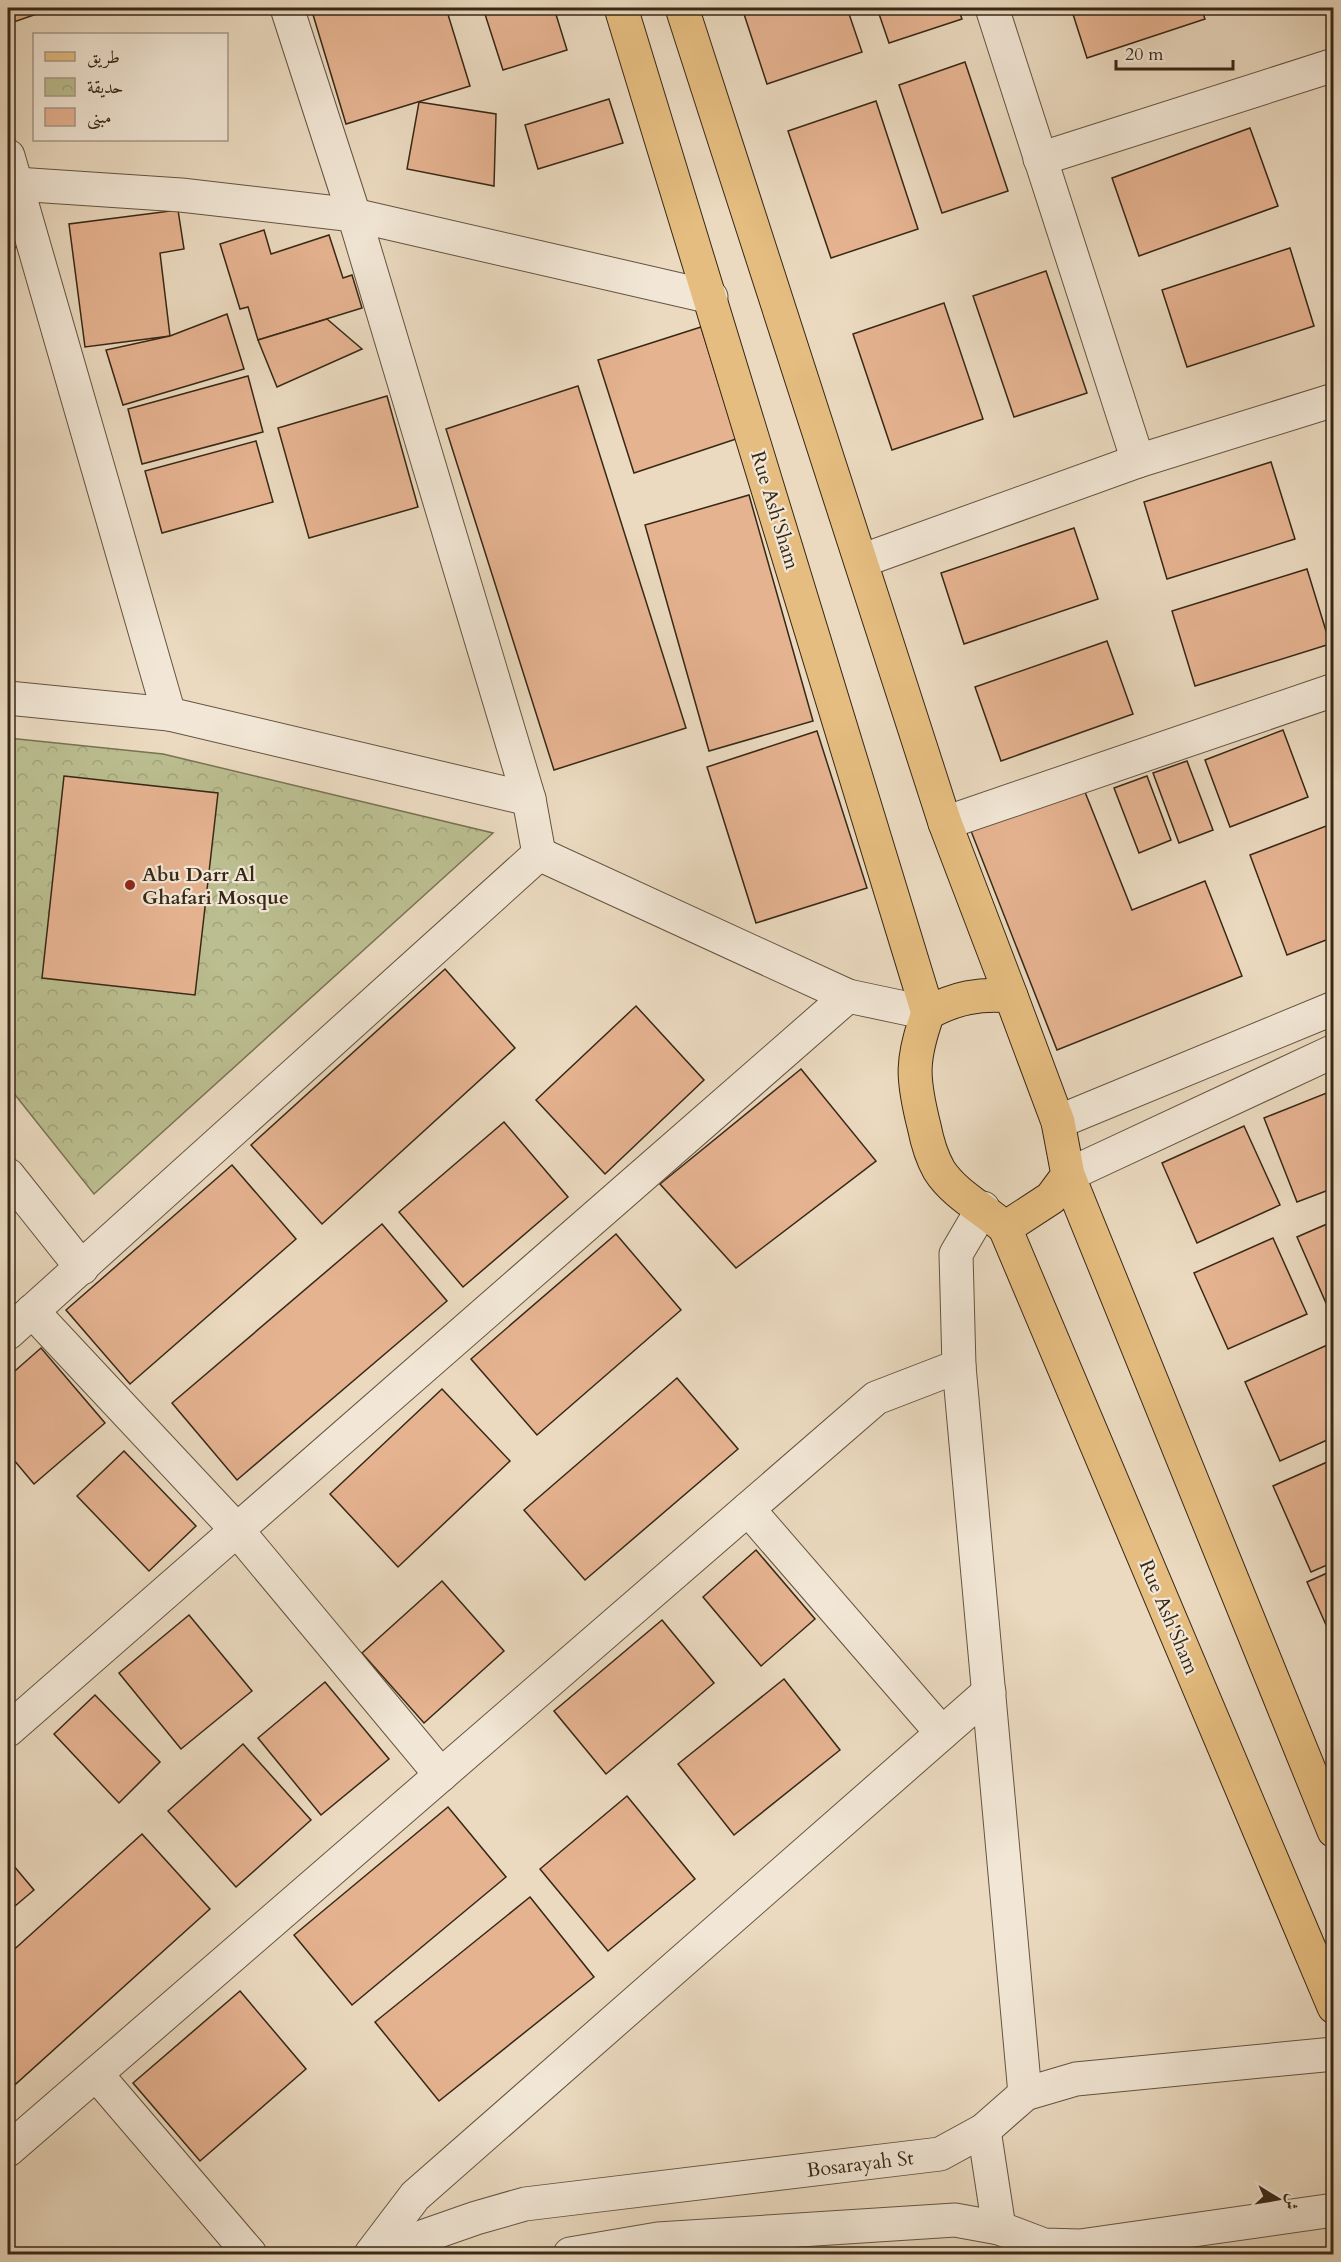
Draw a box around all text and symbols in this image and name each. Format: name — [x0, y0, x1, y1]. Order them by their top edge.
legend — [33, 33, 228, 141]
scale bar — [1116, 33, 1233, 71]
text: 20 m — [1125, 42, 1164, 67]
text: طريق — [87, 45, 120, 70]
text: حديقة — [87, 75, 123, 100]
text: مبنى — [87, 105, 112, 130]
street label: Rue Ash'Sham — [744, 448, 806, 572]
place label: Abu Darr Al Ghafari Mosque — [142, 861, 289, 911]
marker: Abu Darr Al Ghafari Mosque — [123, 878, 137, 892]
street label: Rue Ash'Sham — [1133, 1555, 1205, 1679]
street label: Bosarayah St — [805, 2144, 916, 2184]
north arrow — [1248, 2169, 1308, 2229]
text: ش — [1279, 2192, 1304, 2212]

